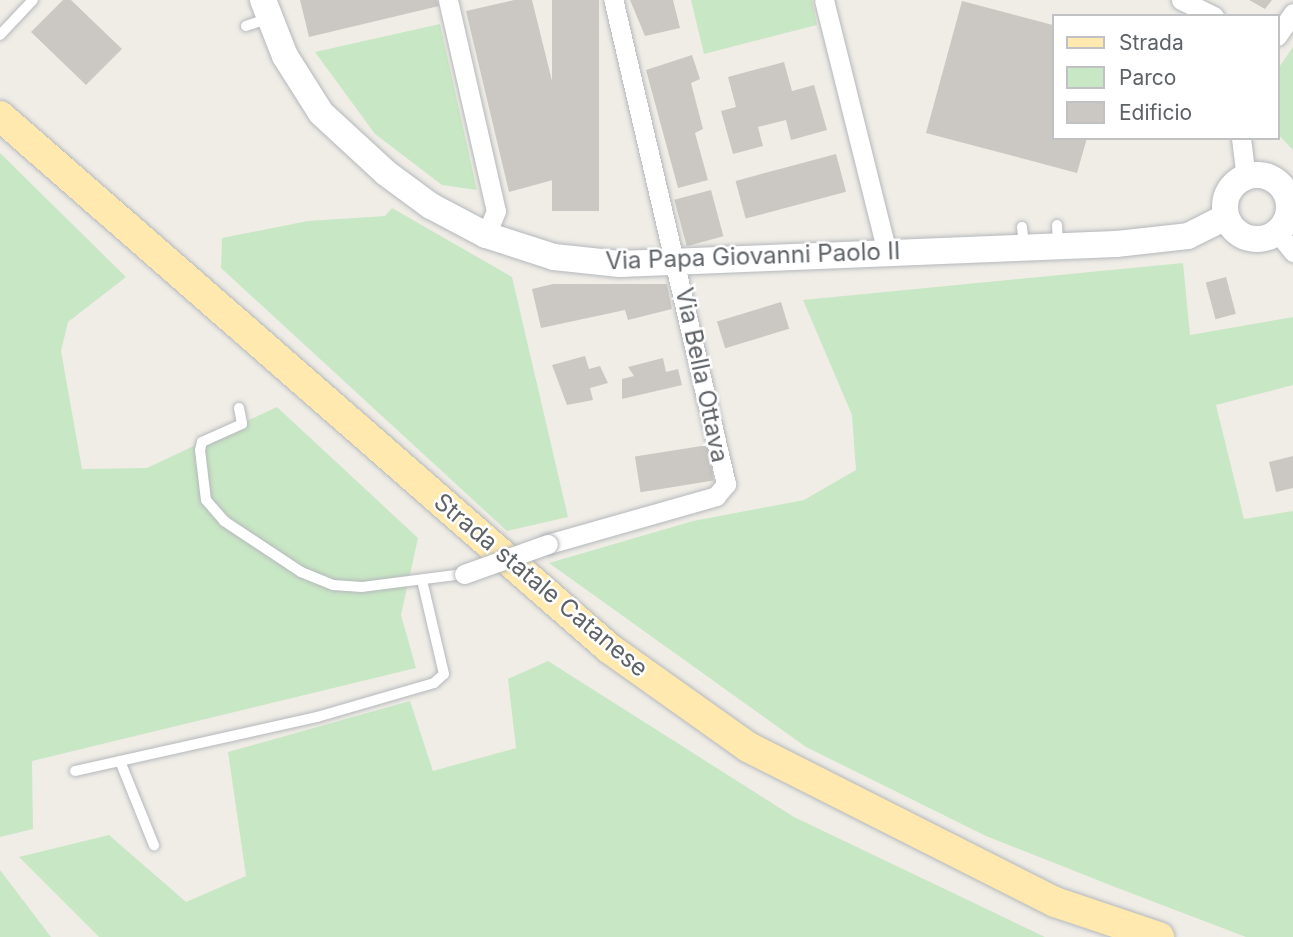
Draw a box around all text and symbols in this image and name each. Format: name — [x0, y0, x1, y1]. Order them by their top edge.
legend — [1052, 14, 1279, 140]
text: Strada — [1119, 30, 1184, 55]
text: Parco — [1119, 65, 1176, 90]
text: Edificio — [1119, 100, 1192, 125]
street label: Via Papa Giovanni Paolo II — [605, 236, 901, 276]
street label: Via Bella Ottava — [669, 285, 735, 465]
street label: Strada statale Catanese — [428, 487, 654, 683]

